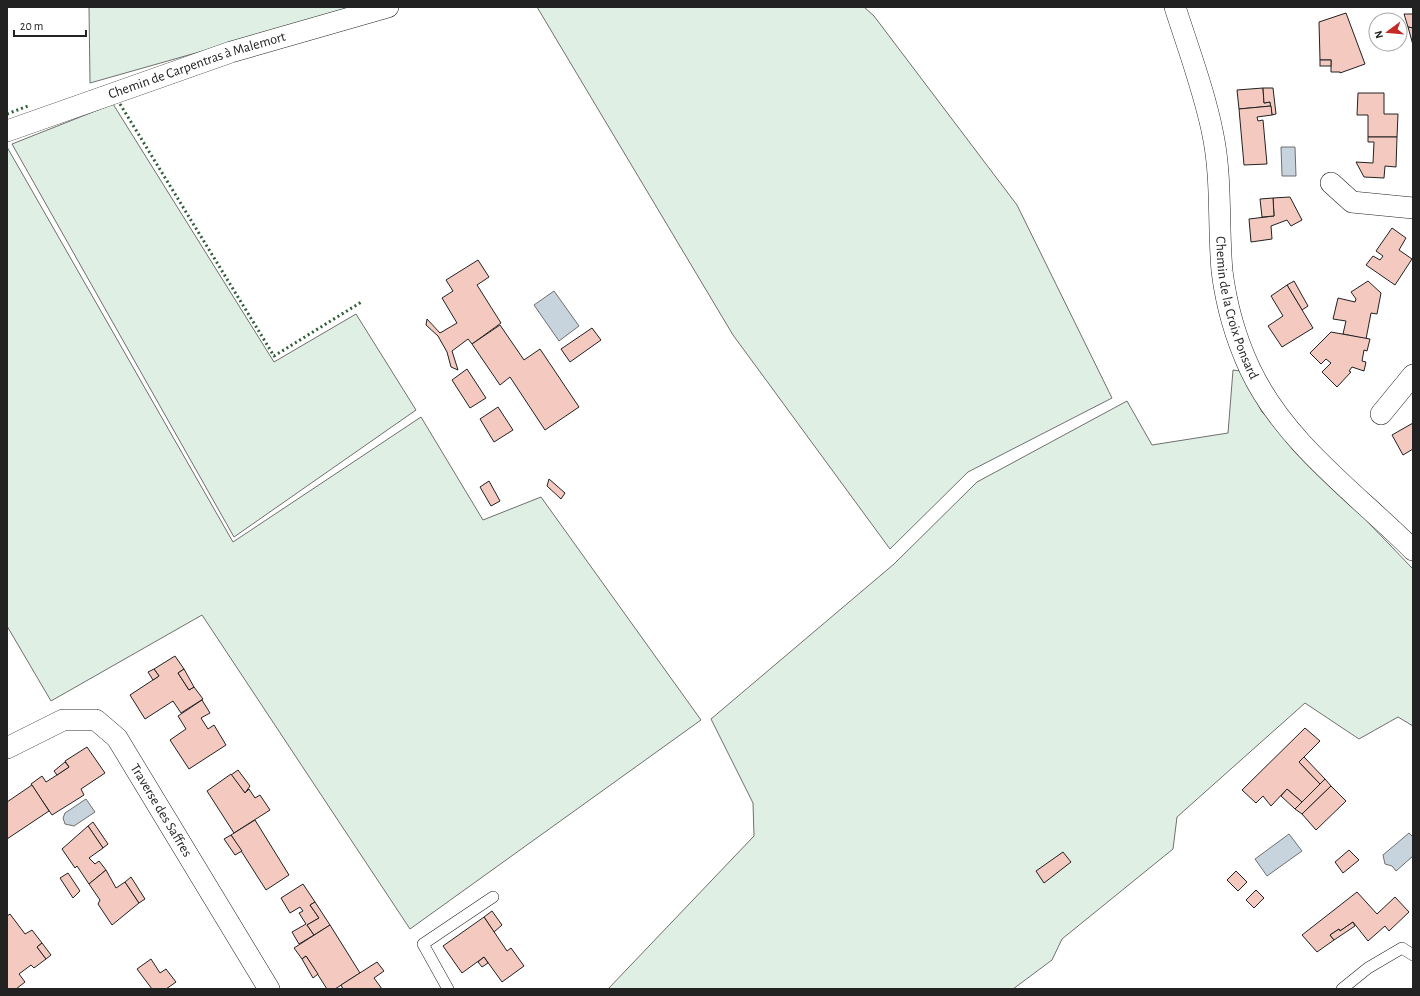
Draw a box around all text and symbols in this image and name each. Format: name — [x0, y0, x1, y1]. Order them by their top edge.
scale bar — [14, 12, 86, 38]
north arrow — [1368, 12, 1408, 52]
text: 20 m — [20, 20, 43, 32]
text: N — [1373, 29, 1385, 40]
street label: Chemin de Carpentras à Malemort — [106, 30, 288, 102]
street label: Chemin de la Croix Ponsard — [1213, 236, 1261, 382]
street label: Traverse des Saffres — [127, 762, 194, 859]

